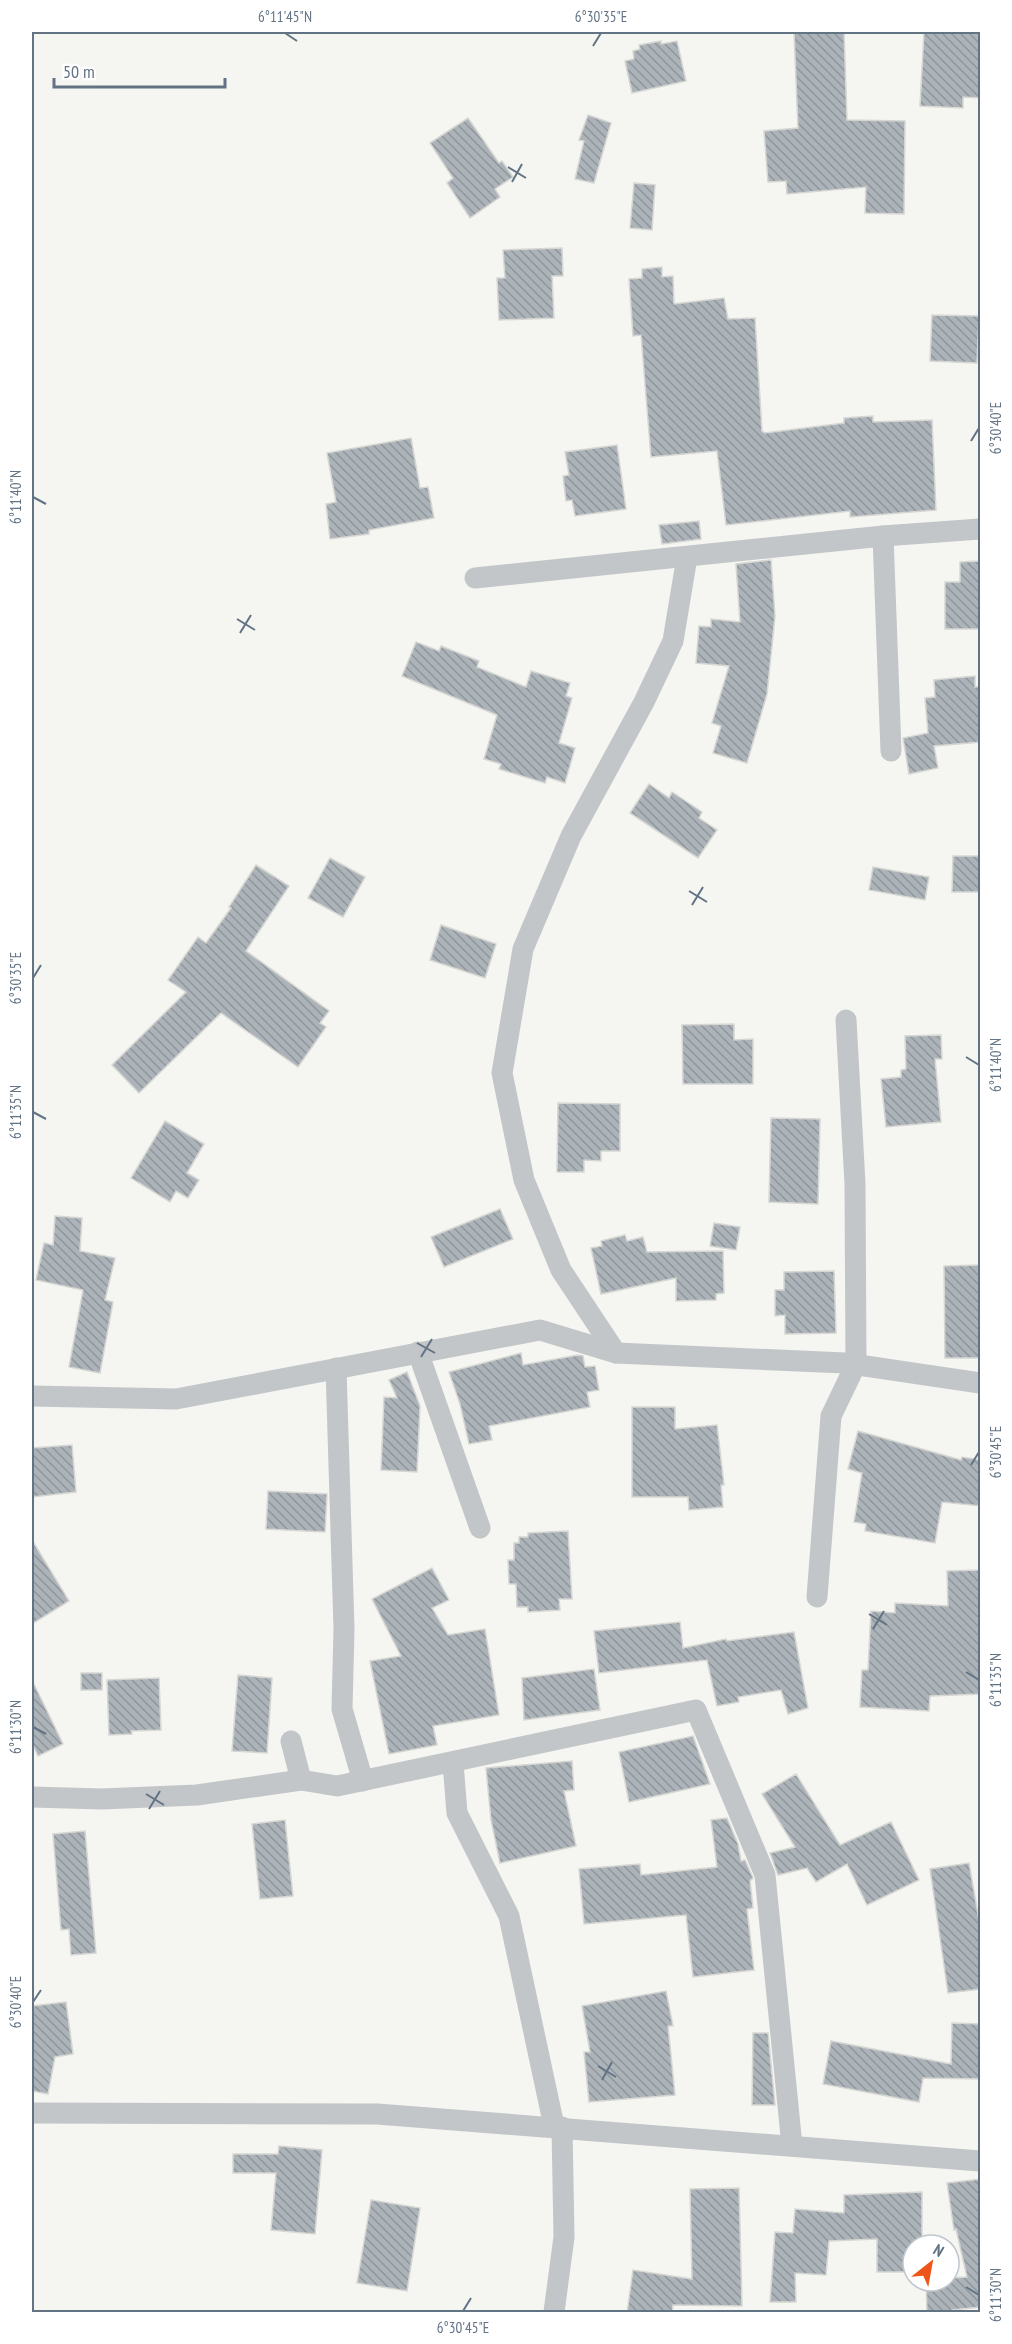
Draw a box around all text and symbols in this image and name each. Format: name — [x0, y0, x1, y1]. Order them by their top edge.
text: 6°11'45"N — [258, 7, 312, 26]
text: 6°30'35"E — [575, 7, 627, 26]
scale bar — [54, 51, 225, 89]
text: 50 m — [63, 60, 95, 83]
text: 6°30'40"E — [986, 402, 1005, 454]
text: 6°11'40"N — [6, 470, 25, 524]
text: 6°30'35"E — [6, 952, 25, 1004]
text: 6°11'40"N — [986, 1038, 1005, 1092]
text: 6°11'35"N — [6, 1085, 25, 1139]
text: 6°30'45"E — [986, 1426, 1005, 1478]
text: 6°11'35"N — [986, 1653, 1005, 1707]
text: 6°11'30"N — [6, 1700, 25, 1754]
text: 6°30'40"E — [6, 1976, 25, 2028]
north arrow — [901, 2233, 961, 2293]
text: N — [930, 2239, 948, 2261]
text: 6°11'30"N — [986, 2268, 1005, 2322]
text: 6°30'45"E — [437, 2318, 489, 2337]

